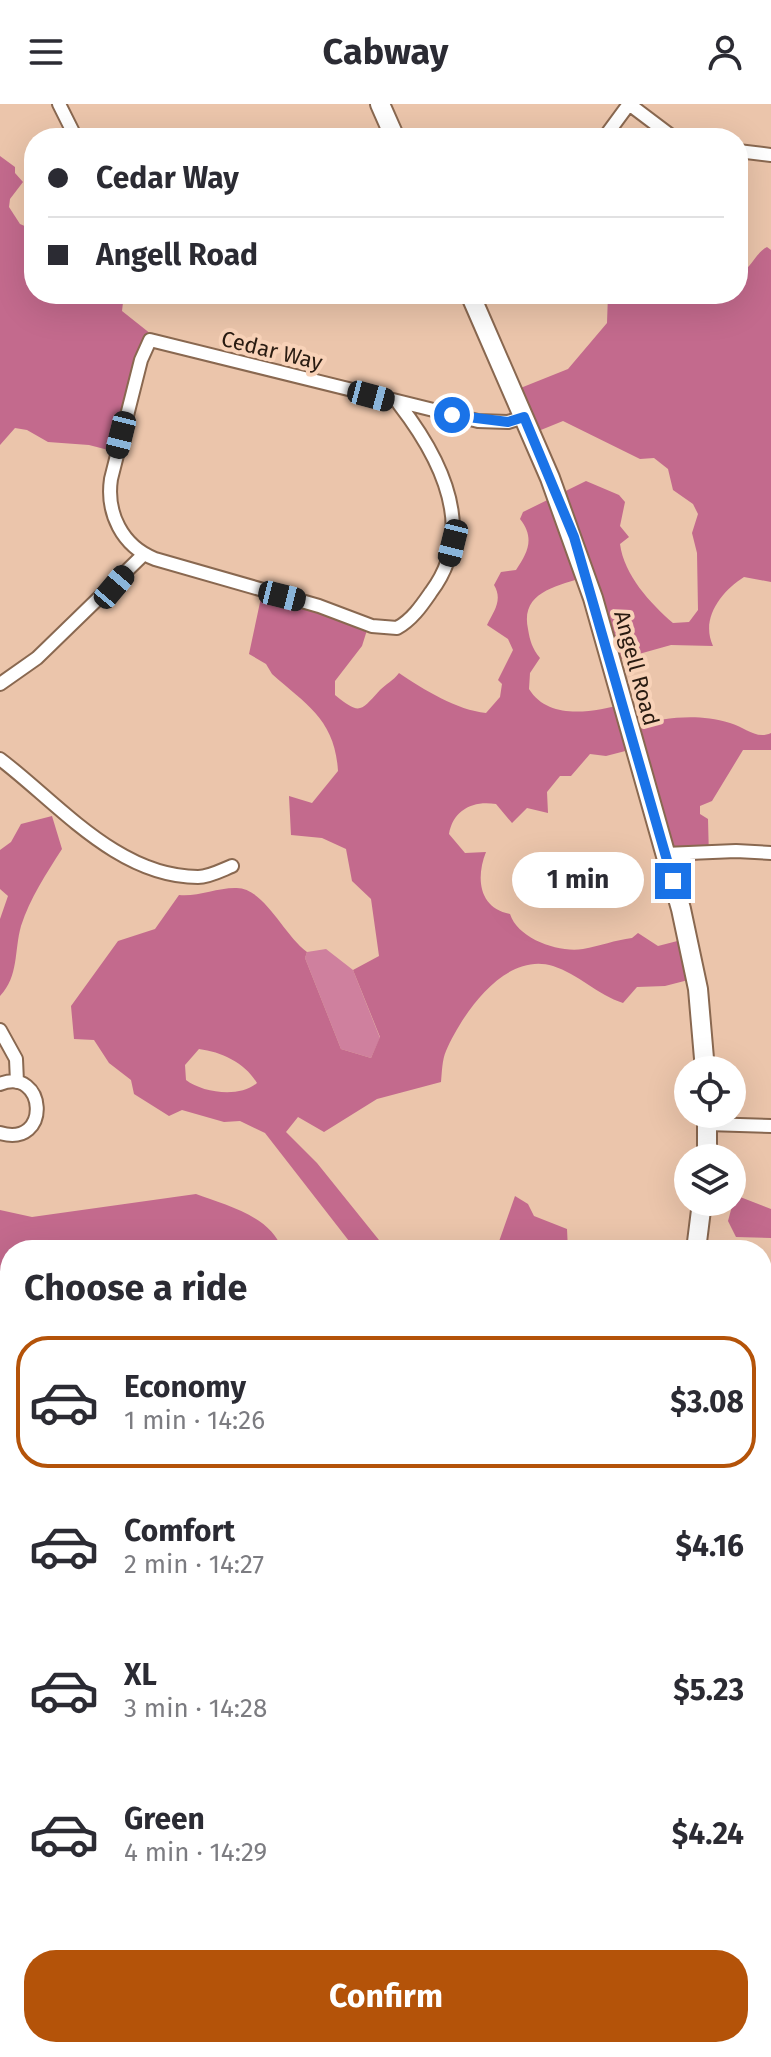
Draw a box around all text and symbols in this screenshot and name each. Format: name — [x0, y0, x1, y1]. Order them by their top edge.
icon: menu — [24, 30, 68, 74]
text: Cabway — [323, 30, 448, 74]
icon: person — [703, 30, 747, 74]
text: Cedar Way — [96, 160, 239, 196]
text: Angell Road — [96, 237, 258, 273]
street label: Cedar Way — [218, 325, 325, 376]
car — [345, 378, 397, 414]
route start — [434, 397, 470, 433]
car — [104, 409, 138, 461]
car — [436, 517, 470, 569]
car — [89, 561, 139, 613]
car — [256, 579, 308, 613]
street label: Angell Road — [608, 608, 665, 729]
callout: 1 min — [513, 853, 645, 909]
route end — [655, 863, 691, 899]
text: 1 min — [547, 864, 609, 895]
map controls — [674, 1056, 746, 1216]
button: locate — [674, 1056, 746, 1128]
button: layers — [674, 1144, 746, 1216]
text: Choose a ride — [24, 1266, 247, 1310]
icon: car — [28, 1366, 100, 1438]
text: Economy — [124, 1369, 246, 1405]
text: $3.08 — [670, 1384, 744, 1420]
text: 1 min · 14:26 — [124, 1405, 265, 1436]
icon: car — [28, 1510, 100, 1582]
text: Comfort — [124, 1513, 235, 1549]
text: $4.16 — [676, 1528, 744, 1564]
text: 2 min · 14:27 — [124, 1549, 264, 1580]
icon: car — [28, 1654, 100, 1726]
text: XL — [124, 1657, 157, 1693]
text: $5.23 — [673, 1672, 744, 1708]
text: 3 min · 14:28 — [124, 1693, 267, 1724]
icon: car — [28, 1798, 100, 1870]
text: Green — [124, 1801, 205, 1837]
text: $4.24 — [672, 1816, 744, 1852]
text: 4 min · 14:29 — [124, 1837, 267, 1868]
button: Confirm — [24, 1950, 748, 2042]

